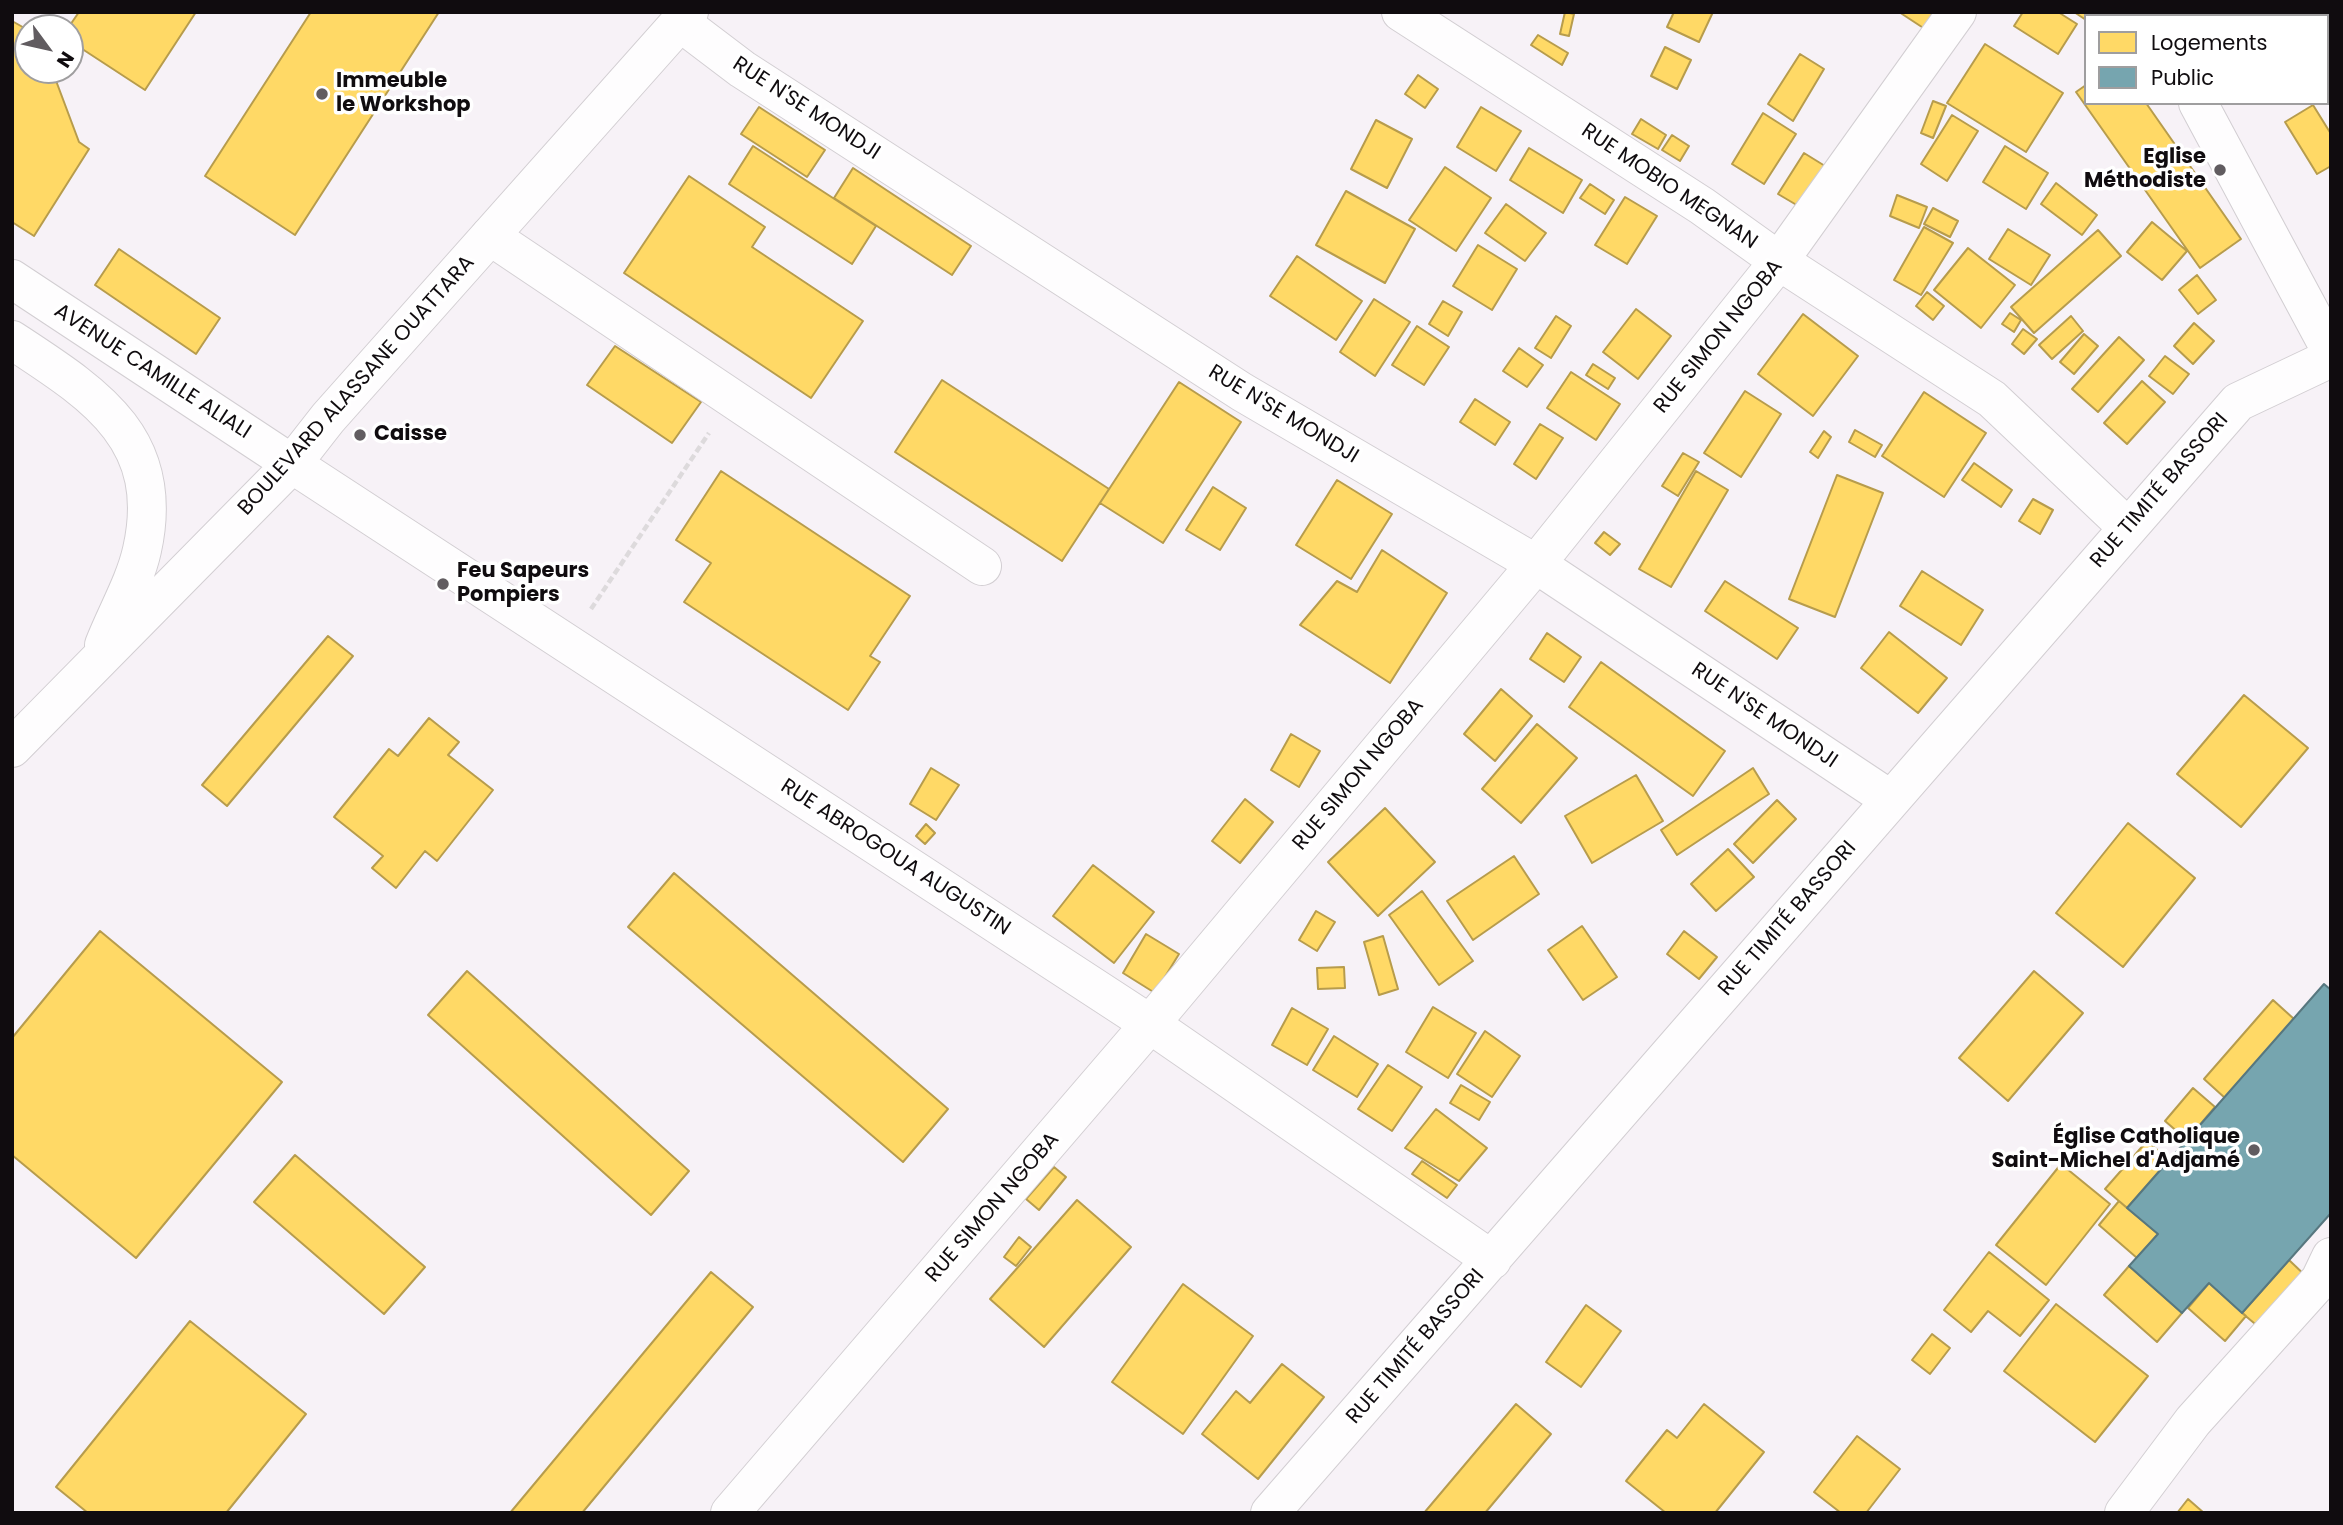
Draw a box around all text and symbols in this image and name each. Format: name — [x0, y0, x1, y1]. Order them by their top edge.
north arrow — [14, 14, 84, 84]
legend — [2084, 14, 2329, 105]
text: Logements — [2151, 28, 2267, 57]
text: N — [50, 46, 81, 73]
street label: RUE N'SE MONDJI — [728, 52, 884, 166]
text: Public — [2151, 63, 2214, 92]
place label: Immeuble le Workshop — [336, 69, 471, 119]
marker: Immeuble le Workshop — [314, 86, 330, 102]
street label: RUE MOBIO MEGNAN — [1576, 119, 1762, 255]
place label: Eglise Méthodiste — [2084, 145, 2206, 195]
marker: Eglise Méthodiste — [2212, 162, 2228, 178]
street label: BOULEVARD ALASSANE OUATTARA — [234, 251, 480, 521]
street label: RUE SIMON NGOBA — [1649, 255, 1789, 419]
street label: AVENUE CAMILLE ALIALI — [49, 299, 255, 445]
street label: RUE N'SE MONDJI — [1203, 360, 1363, 470]
street label: RUE TIMITÉ BASSORI — [2086, 408, 2234, 574]
place label: Caisse — [374, 422, 447, 448]
marker: Caisse — [352, 427, 368, 443]
place label: Feu Sapeurs Pompiers — [457, 559, 589, 609]
marker: Feu Sapeurs Pompiers — [435, 576, 451, 592]
street label: RUE N'SE MONDJI — [1686, 658, 1842, 774]
street label: RUE SIMON NGOBA — [1288, 694, 1430, 856]
street label: RUE ABROGOUA AUGUSTIN — [775, 774, 1015, 942]
street label: RUE TIMITÉ BASSORI — [1714, 836, 1862, 1002]
place label: Église Catholique Saint-Michel d'Adjamé — [1992, 1125, 2240, 1175]
street label: RUE SIMON NGOBA — [921, 1128, 1065, 1288]
marker: Église Catholique Saint-Michel d'Adjamé — [2246, 1142, 2262, 1158]
street label: RUE TIMITÉ BASSORI — [1342, 1264, 1490, 1430]

